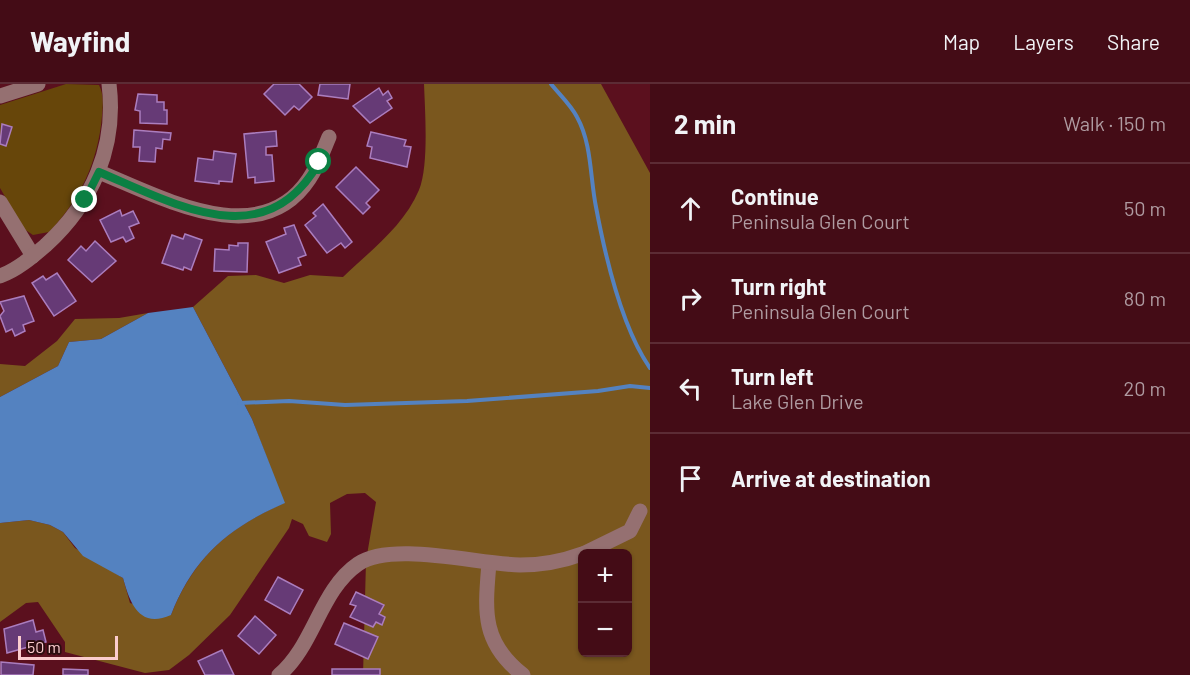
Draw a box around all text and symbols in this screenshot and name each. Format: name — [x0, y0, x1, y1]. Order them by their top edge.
text: Wayfind — [30, 24, 130, 58]
text: Map — [943, 29, 980, 54]
text: Layers — [1013, 29, 1074, 54]
text: Share — [1107, 29, 1160, 54]
text: 2 min — [674, 108, 736, 139]
text: Walk · 150 m — [1063, 111, 1166, 135]
route start — [305, 148, 331, 174]
text: Continue — [731, 183, 819, 209]
route end — [71, 186, 97, 212]
icon: ahead — [674, 192, 707, 225]
text: 50 m — [1124, 196, 1166, 220]
text: Peninsula Glen Court — [731, 209, 910, 233]
text: Turn right — [731, 273, 826, 299]
icon: right — [674, 282, 707, 315]
text: 80 m — [1124, 286, 1166, 310]
text: Peninsula Glen Court — [731, 299, 910, 323]
text: Turn left — [731, 363, 814, 389]
icon: left — [674, 372, 707, 405]
text: 20 m — [1123, 376, 1166, 400]
text: Lake Glen Drive — [731, 389, 864, 413]
icon: arrive — [674, 462, 707, 495]
text: Arrive at destination — [731, 465, 930, 491]
map controls — [578, 549, 632, 657]
button: + — [578, 549, 632, 603]
button: − — [578, 603, 632, 657]
scale bar — [18, 633, 118, 660]
text: 50 m — [27, 637, 61, 656]

